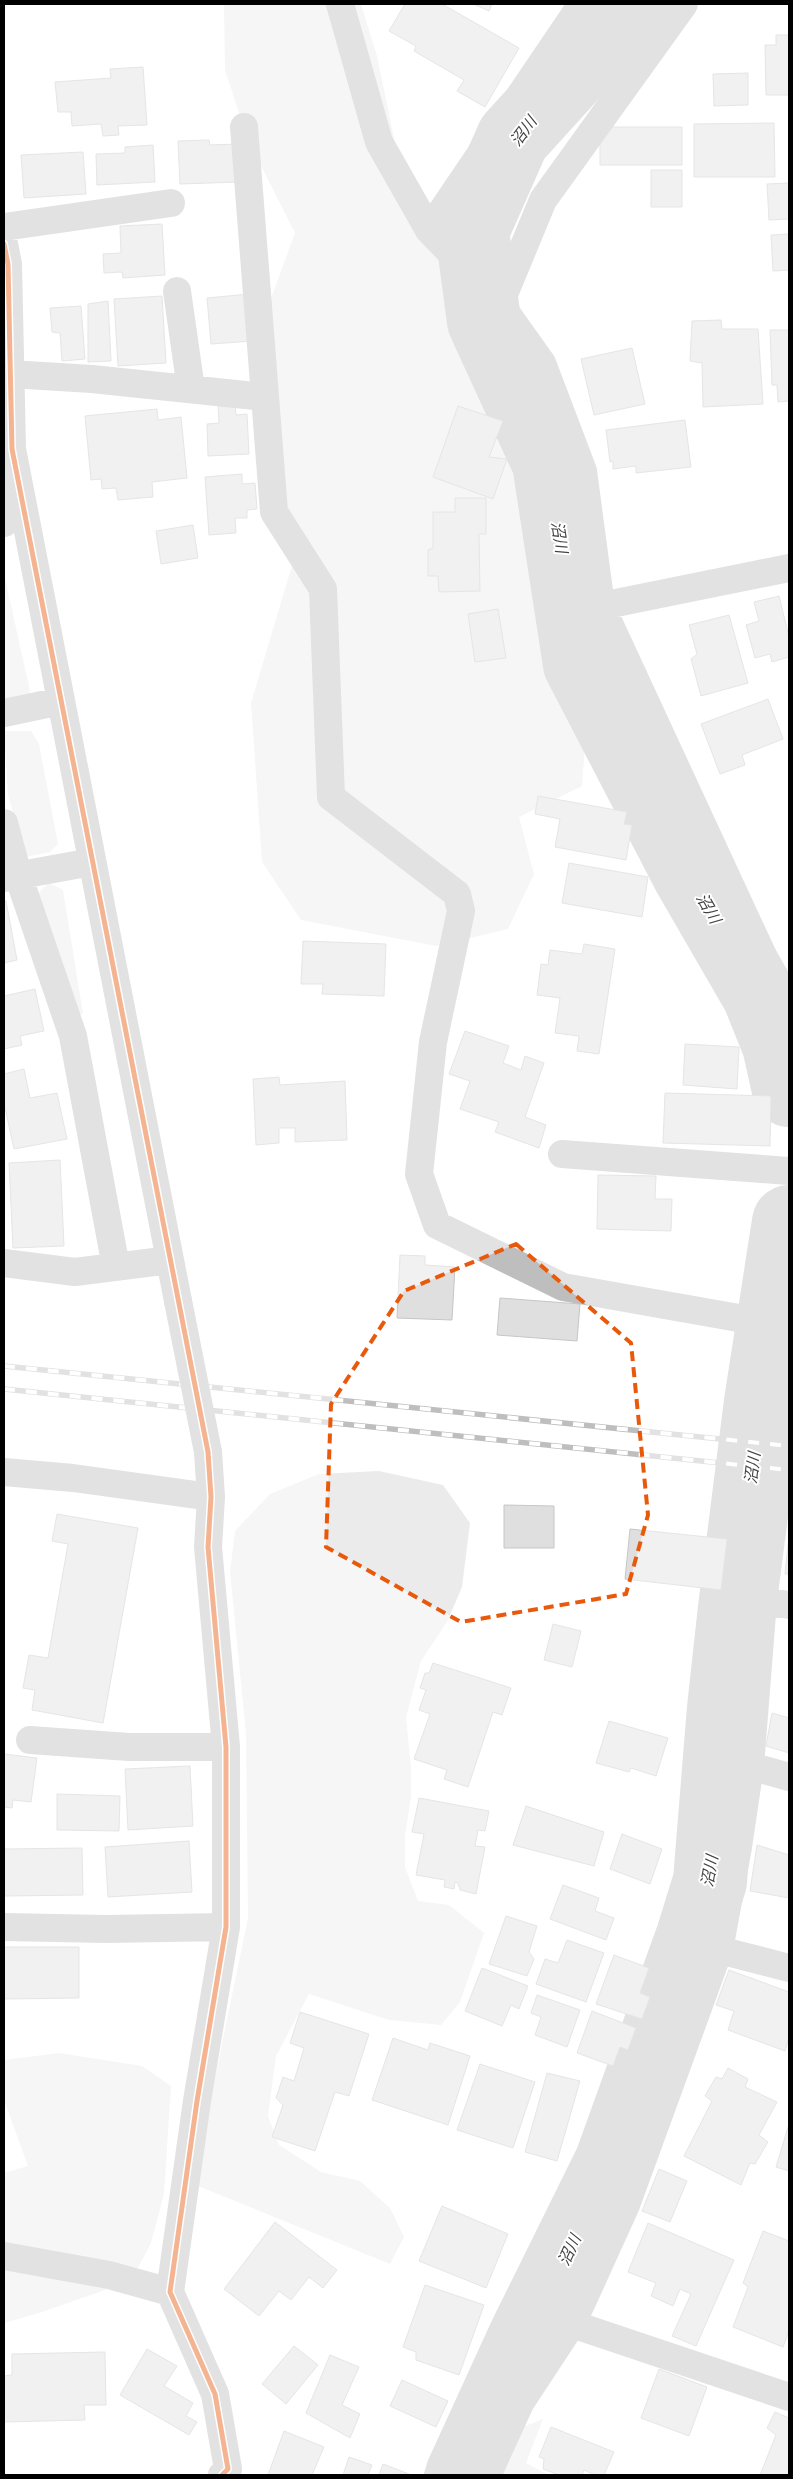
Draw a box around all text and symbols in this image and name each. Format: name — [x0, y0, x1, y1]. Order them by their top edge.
water label: 沼川 — [505, 110, 543, 150]
water label: 沼川 — [547, 519, 574, 556]
water label: 沼川 — [691, 889, 728, 929]
water label: 沼川 — [739, 1449, 765, 1485]
water label: 沼川 — [695, 1851, 723, 1889]
water label: 沼川 — [552, 2229, 587, 2269]

